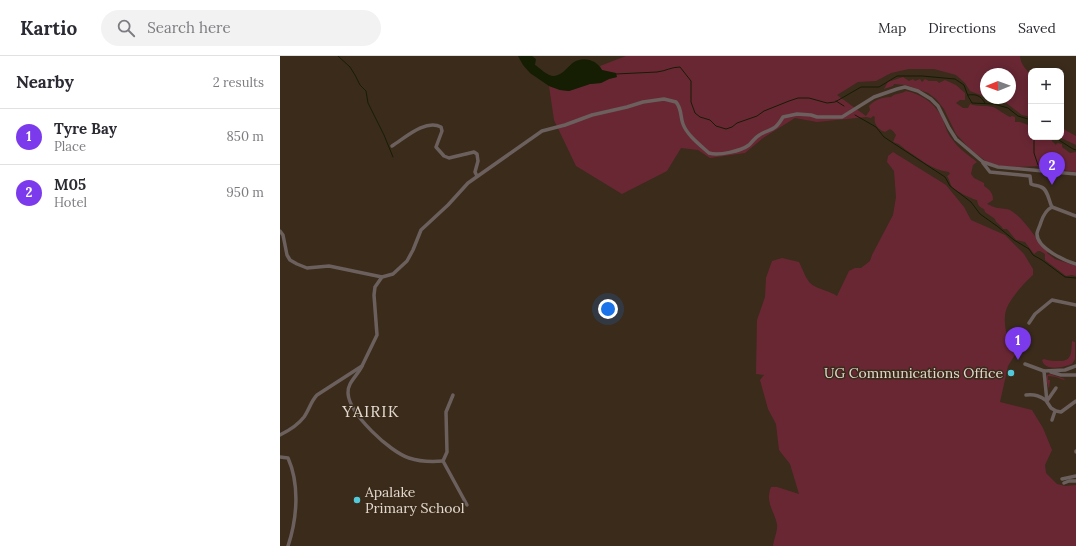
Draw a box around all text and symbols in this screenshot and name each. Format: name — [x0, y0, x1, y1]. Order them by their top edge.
search box — [101, 10, 381, 46]
text: Kartio — [20, 16, 77, 40]
icon: search — [115, 17, 137, 39]
text: Search here — [147, 18, 231, 37]
text: Map — [878, 19, 906, 37]
text: Directions — [928, 19, 996, 37]
text: Saved — [1018, 19, 1056, 37]
north arrow — [980, 68, 1016, 104]
map controls — [1028, 68, 1064, 140]
button: + — [1028, 68, 1064, 104]
text: Nearby — [16, 71, 74, 93]
text: 2 results — [213, 74, 264, 91]
button: − — [1028, 104, 1064, 140]
text: Tyre Bay — [54, 119, 117, 138]
text: 1 — [26, 128, 32, 145]
text: 850 m — [226, 128, 264, 145]
text: Place — [54, 138, 86, 155]
pin: 2 — [1039, 152, 1065, 185]
text: M05 — [54, 175, 86, 194]
text: 2 — [26, 184, 32, 201]
text: 950 m — [226, 184, 264, 201]
text: Hotel — [54, 194, 87, 211]
your location — [598, 299, 618, 319]
pin: 1 — [1005, 327, 1031, 360]
place label: UG Communications Office — [824, 364, 1003, 382]
marker: UG Communications Office — [1006, 368, 1016, 378]
district label: YAIRIK — [341, 401, 400, 421]
place label: Apalake Primary School — [364, 483, 465, 517]
marker: Apalake Primary School — [352, 495, 362, 505]

